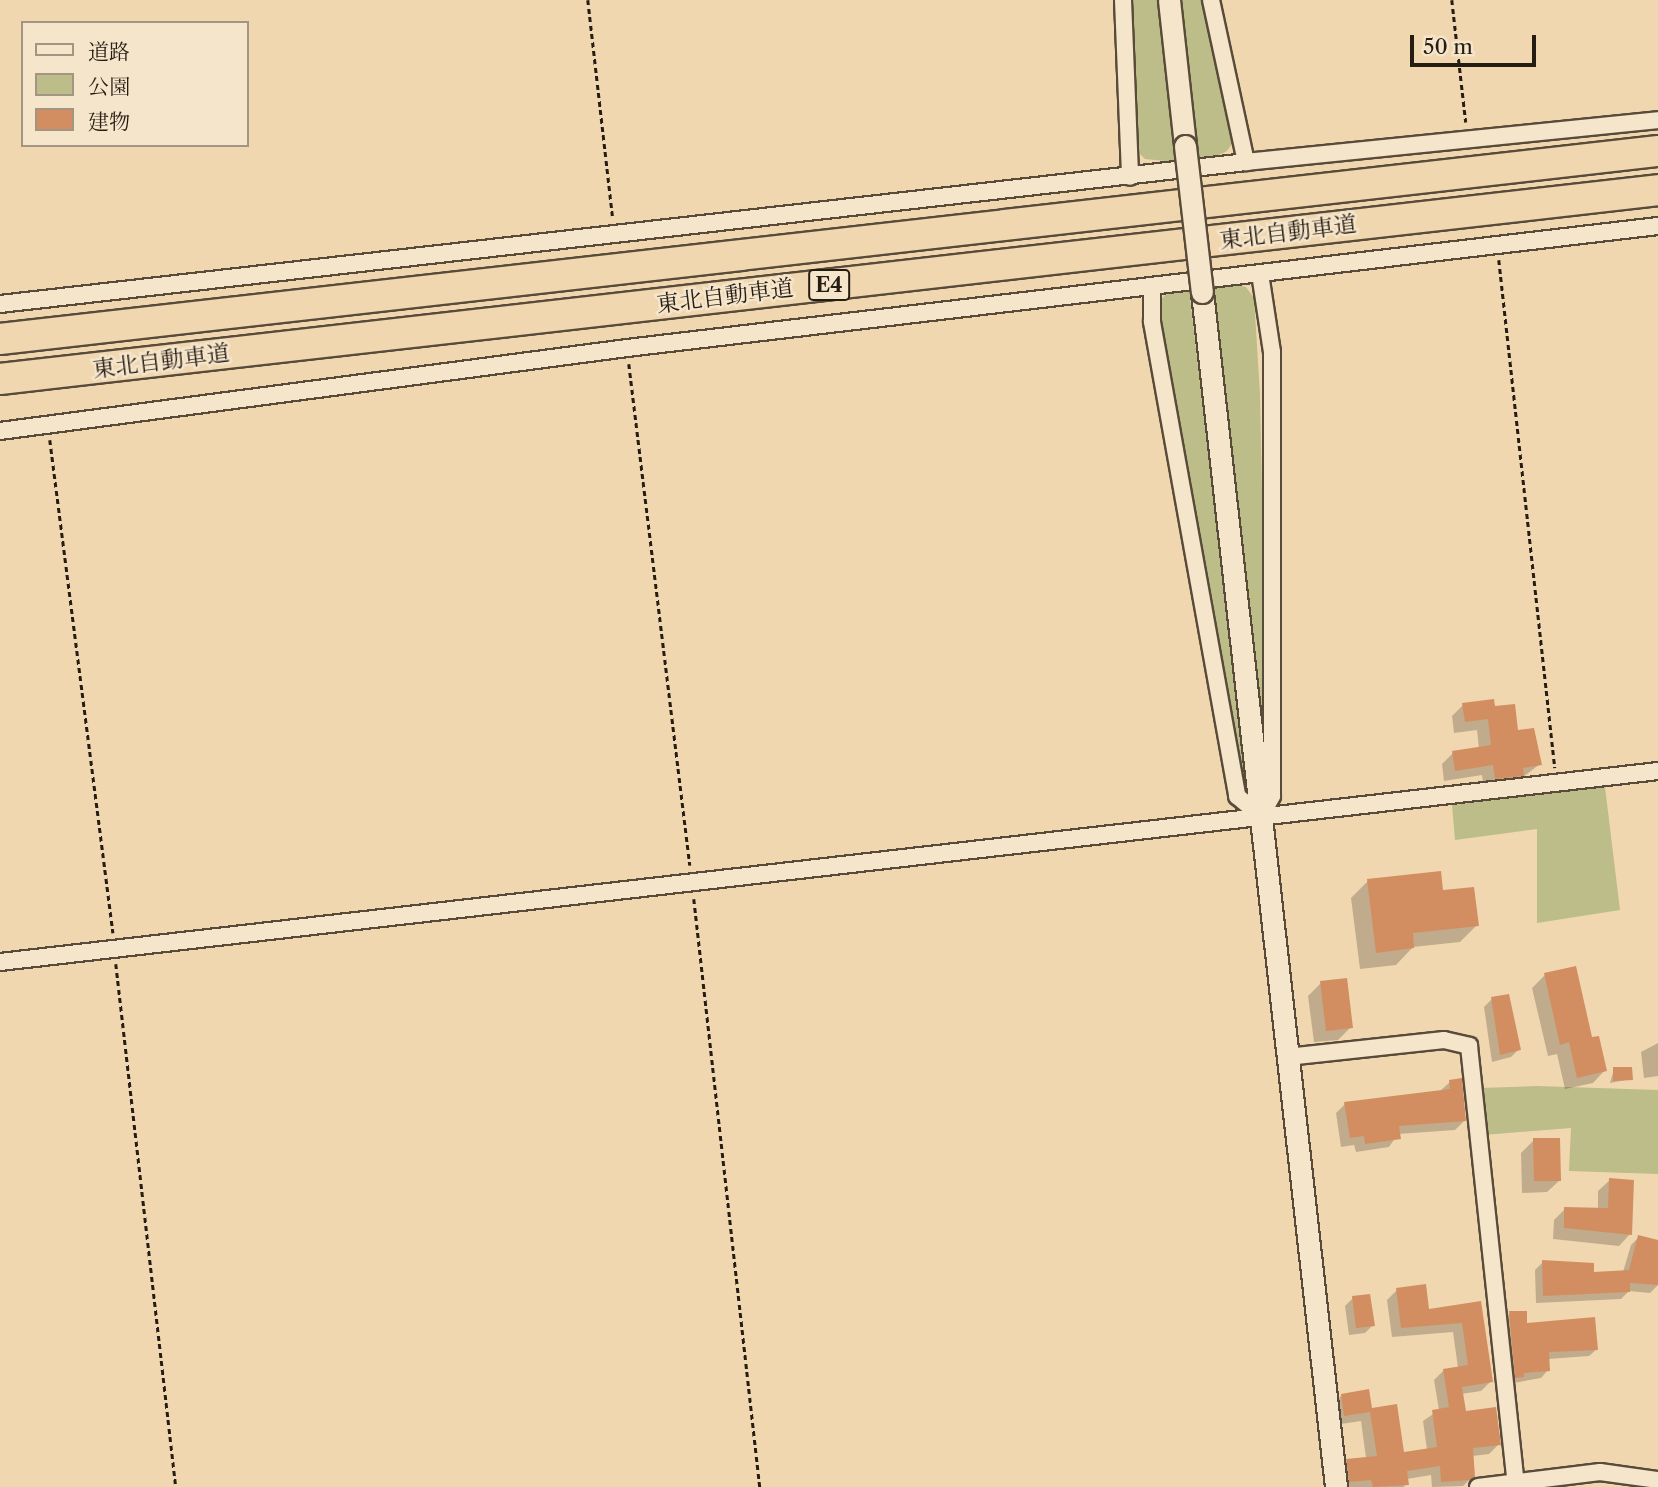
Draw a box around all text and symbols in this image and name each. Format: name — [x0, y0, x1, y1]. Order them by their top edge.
legend — [21, 21, 248, 147]
scale bar — [1413, 21, 1539, 65]
text: 50 m — [1423, 34, 1473, 59]
text: 道路 — [88, 39, 130, 64]
text: 公園 — [88, 74, 130, 99]
text: 建物 — [88, 109, 130, 134]
street label: 東北自動車道 — [1218, 210, 1358, 254]
road number: E4 — [808, 268, 850, 302]
street label: 東北自動車道 — [655, 274, 795, 318]
street label: 東北自動車道 — [91, 339, 231, 383]

